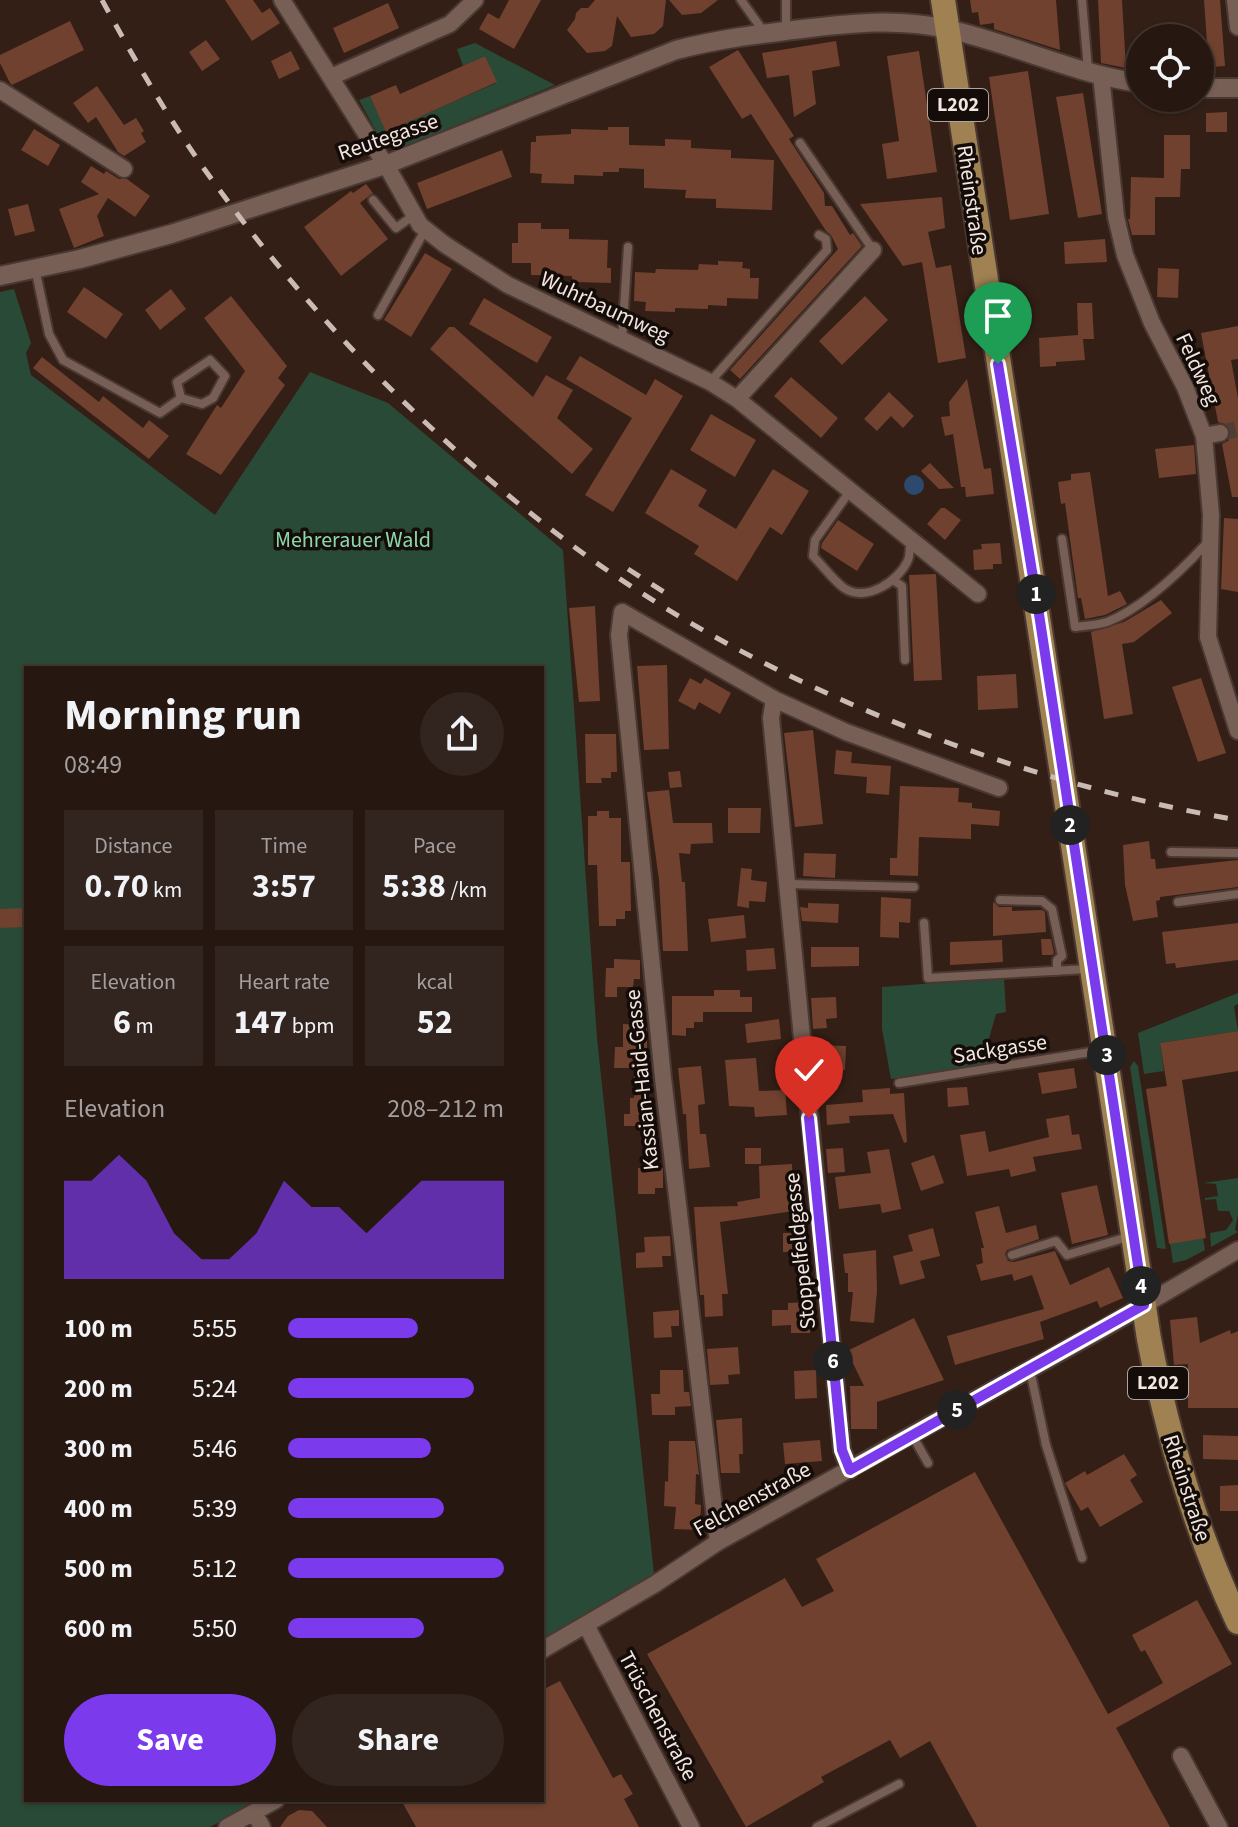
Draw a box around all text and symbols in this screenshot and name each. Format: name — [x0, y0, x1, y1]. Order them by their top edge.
map controls — [1126, 24, 1214, 112]
button: locate — [1126, 24, 1214, 112]
road number: L202 — [928, 89, 988, 121]
street label: Reutegasse — [334, 105, 443, 169]
street label: Rheinstraße — [948, 143, 996, 257]
street label: Wuhrbaumweg — [535, 263, 675, 351]
pin — [964, 282, 1032, 364]
icon: arrive — [976, 294, 1020, 338]
street label: Feldweg — [1167, 327, 1229, 411]
park label: Mehrerauer Wald — [275, 524, 431, 556]
pin: 1 — [1016, 574, 1056, 614]
text: 1 — [1030, 578, 1042, 610]
text: Morning run — [64, 684, 302, 747]
button: share — [420, 692, 504, 776]
text: 08:49 — [64, 746, 122, 783]
pin: 2 — [1050, 805, 1090, 845]
text: 2 — [1064, 809, 1076, 841]
text: Distance — [94, 830, 172, 862]
text: Time — [261, 830, 307, 862]
text: Pace — [413, 830, 456, 862]
text: 0.70 — [85, 862, 149, 911]
text: 3:57 — [252, 862, 316, 911]
text: 5:38 — [382, 862, 446, 911]
text: km — [149, 874, 182, 906]
text: /km — [446, 874, 487, 906]
text: Elevation — [90, 966, 176, 998]
text: Heart rate — [238, 966, 330, 998]
text: kcal — [416, 966, 453, 998]
street label: Kassian-Haid-Gasse — [617, 988, 667, 1172]
text: 6 — [113, 998, 131, 1047]
text: 147 — [234, 998, 287, 1047]
text: 52 — [417, 998, 453, 1047]
text: m — [131, 1010, 154, 1042]
text: bpm — [287, 1010, 334, 1042]
street label: Sackgasse — [951, 1026, 1049, 1072]
pin: 3 — [1087, 1035, 1127, 1075]
pin — [775, 1036, 843, 1118]
text: 3 — [1101, 1039, 1113, 1071]
icon: check — [787, 1048, 831, 1092]
text: Elevation — [64, 1090, 165, 1127]
text: 208–212 m — [387, 1090, 504, 1127]
street label: Stoppelfeldgasse — [776, 1171, 824, 1331]
pin: 4 — [1121, 1266, 1161, 1306]
text: 4 — [1135, 1270, 1147, 1302]
text: 100 m — [64, 1310, 133, 1347]
text: 5:55 — [192, 1310, 237, 1347]
pin: 6 — [813, 1341, 853, 1381]
text: 6 — [827, 1345, 839, 1377]
road number: L202 — [1128, 1367, 1188, 1399]
text: 200 m — [64, 1370, 133, 1407]
text: 5:24 — [192, 1370, 237, 1407]
pin: 5 — [937, 1390, 977, 1430]
text: 5 — [951, 1394, 963, 1426]
text: 300 m — [64, 1430, 133, 1467]
text: 5:46 — [192, 1430, 237, 1467]
street label: Rheinstraße — [1155, 1430, 1219, 1546]
street label: Felchenstraße — [687, 1453, 817, 1545]
text: 400 m — [64, 1490, 133, 1527]
text: 5:39 — [192, 1490, 237, 1527]
text: 500 m — [64, 1550, 133, 1587]
text: 5:12 — [192, 1550, 237, 1587]
text: 600 m — [64, 1610, 133, 1647]
text: 5:50 — [192, 1610, 237, 1647]
street label: Trüschenstraße — [610, 1646, 706, 1787]
button: Save — [64, 1694, 276, 1786]
button: Share — [292, 1694, 504, 1786]

